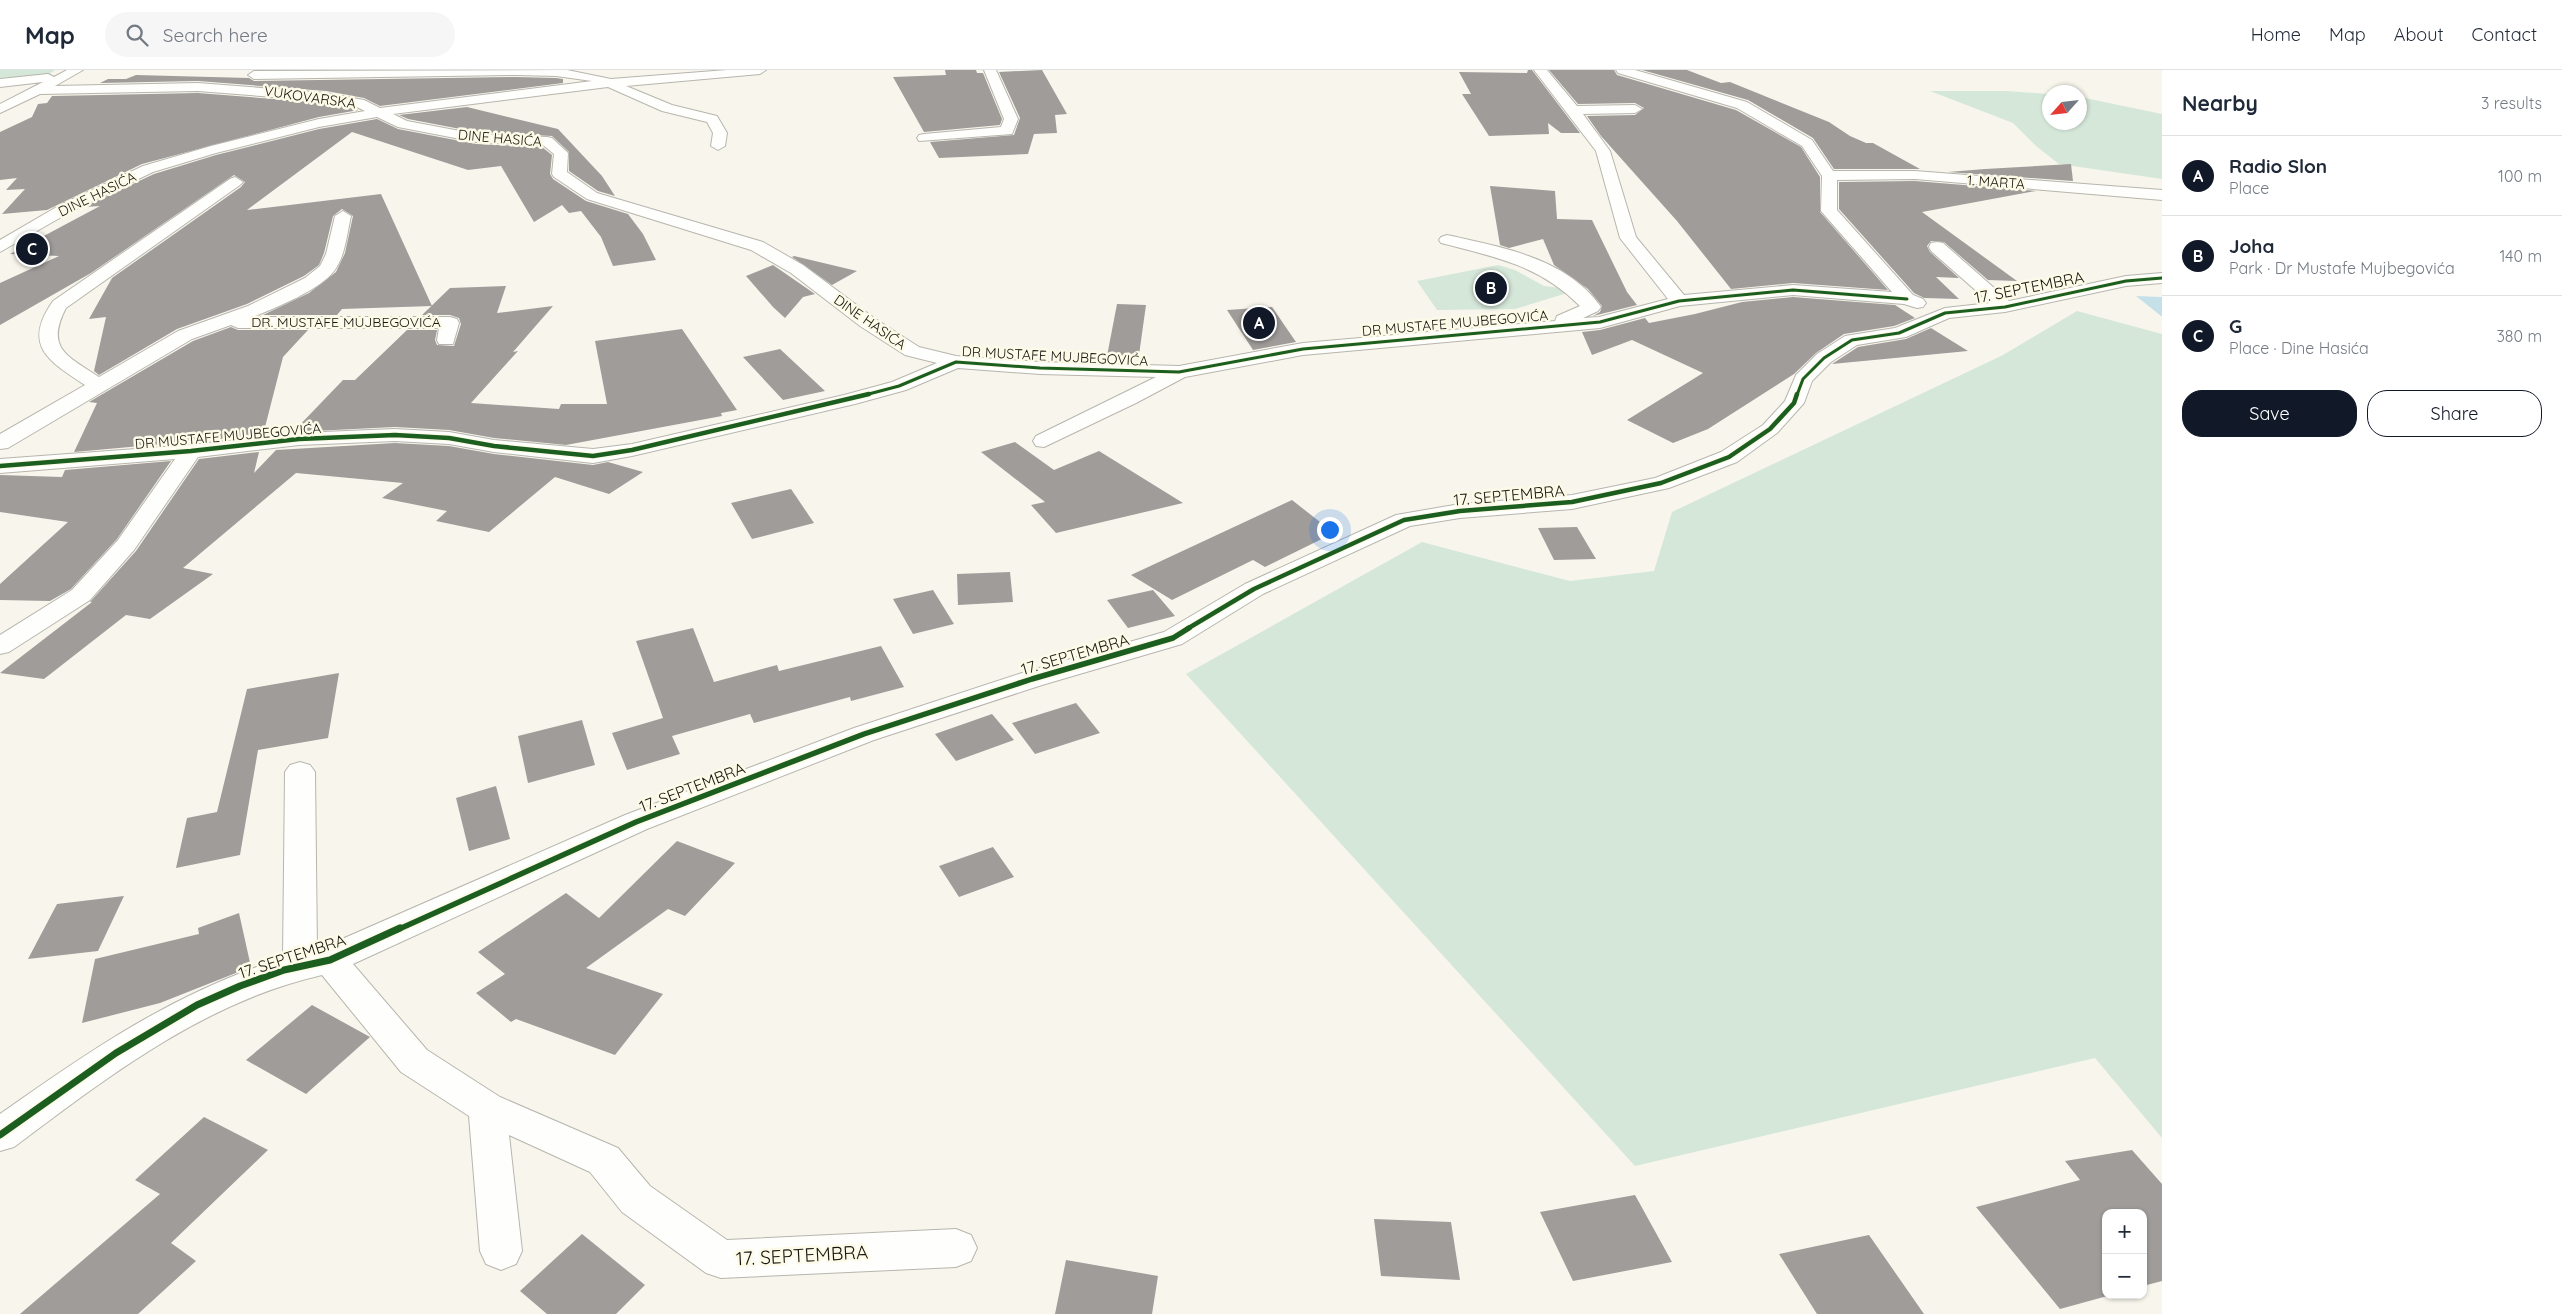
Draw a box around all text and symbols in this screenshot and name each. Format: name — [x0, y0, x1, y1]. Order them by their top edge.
search box — [105, 12, 455, 57]
text: Map — [25, 20, 75, 50]
icon: search — [123, 21, 151, 49]
text: Search here — [163, 23, 268, 47]
text: Home — [2251, 23, 2301, 46]
text: Map — [2329, 23, 2366, 46]
text: About — [2394, 23, 2444, 46]
text: Contact — [2472, 23, 2537, 46]
street label: VUKOVARSKA — [263, 82, 357, 112]
north arrow — [2042, 85, 2087, 130]
text: Nearby — [2182, 90, 2258, 116]
text: 3 results — [2481, 93, 2542, 113]
street label: DINE HASIĆA — [457, 125, 543, 151]
text: Radio Slon — [2229, 154, 2327, 178]
text: A — [2193, 166, 2203, 186]
text: 100 m — [2498, 166, 2542, 186]
street label: DINE HASIĆA — [55, 167, 139, 221]
street label: 1. MARTA — [1966, 171, 2026, 193]
text: Place — [2229, 178, 2269, 198]
pin: C — [16, 230, 48, 268]
text: Joha — [2229, 234, 2274, 258]
text: B — [2193, 246, 2203, 266]
text: 140 m — [2499, 246, 2542, 266]
text: Park · Dr Mustafe Mujbegovića — [2229, 258, 2455, 278]
street label: 17. SEPTEMBRA — [1972, 267, 2086, 307]
pin: B — [1475, 269, 1507, 307]
street label: DINE HASIĆA — [830, 290, 910, 354]
pin: A — [1243, 304, 1275, 342]
street label: DR MUSTAFE MUJBEGOVIĆA — [1361, 306, 1549, 340]
street label: DR. MUSTAFE MUJBEGOVIĆA — [251, 313, 441, 331]
text: G — [2229, 314, 2242, 338]
text: C — [2193, 326, 2203, 346]
text: 380 m — [2496, 326, 2542, 346]
text: Place · Dine Hasića — [2229, 338, 2369, 358]
street label: DR MUSTAFE MUJBEGOVIĆA — [961, 342, 1149, 370]
button: Save — [2182, 390, 2357, 437]
button: Share — [2367, 390, 2542, 437]
street label: DR MUSTAFE MUJBEGOVIĆA — [134, 419, 322, 453]
street label: 17. SEPTEMBRA — [1453, 480, 1565, 510]
your location — [1317, 517, 1343, 543]
street label: 17. SEPTEMBRA — [1019, 629, 1131, 679]
street label: 17. SEPTEMBRA — [636, 758, 748, 816]
street label: 17. SEPTEMBRA — [236, 929, 348, 983]
map controls — [2102, 1209, 2147, 1299]
button: + — [2102, 1209, 2147, 1254]
street label: 17. SEPTEMBRA — [735, 1240, 869, 1270]
button: − — [2102, 1254, 2147, 1299]

